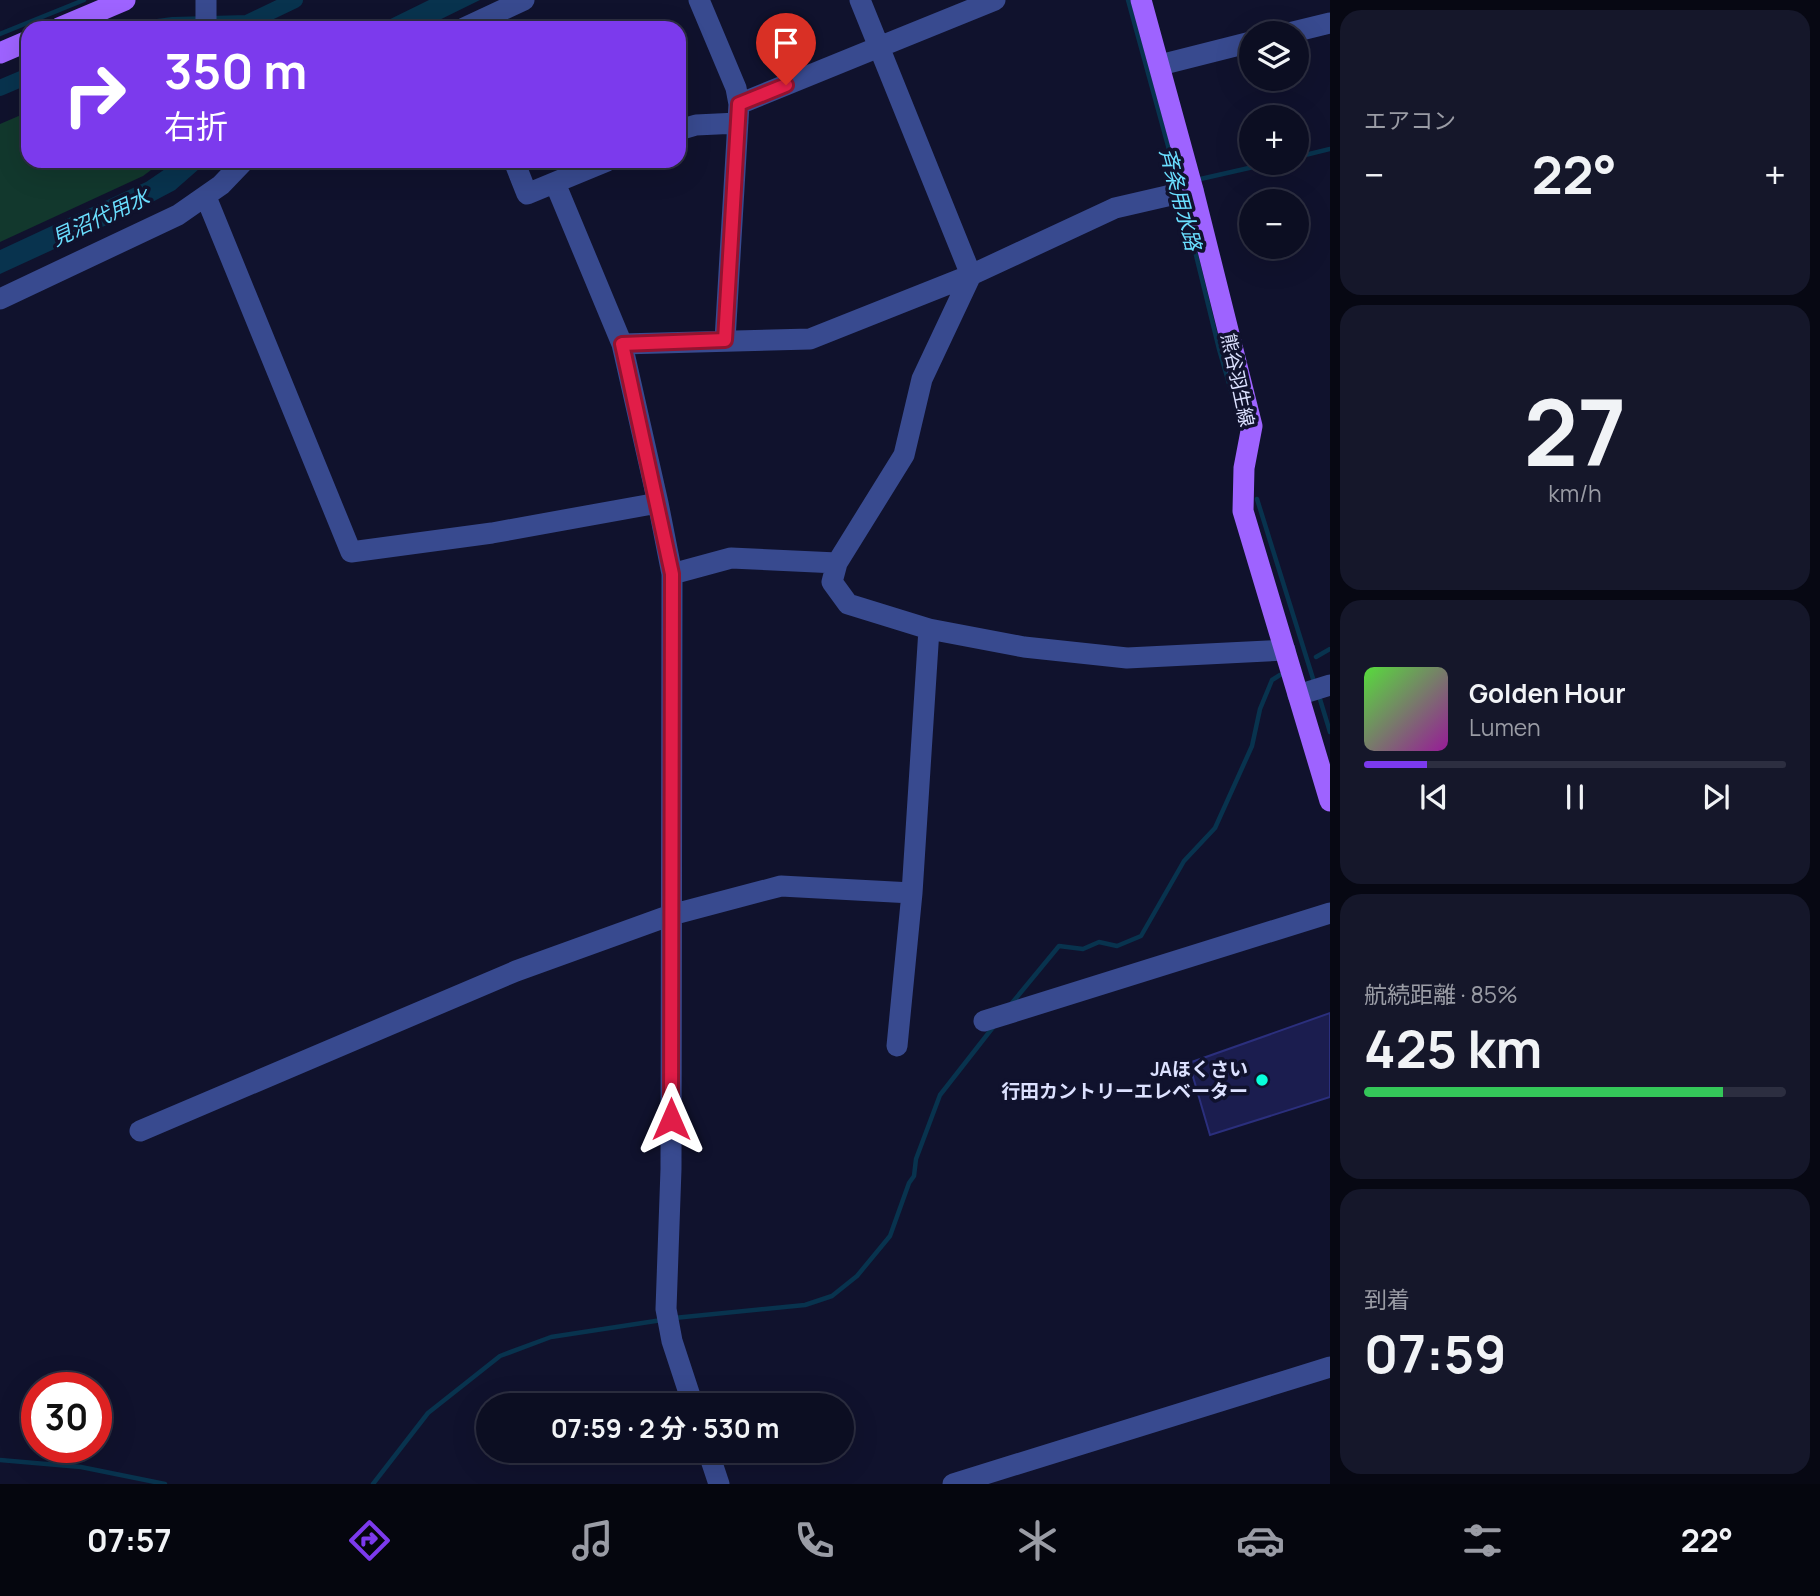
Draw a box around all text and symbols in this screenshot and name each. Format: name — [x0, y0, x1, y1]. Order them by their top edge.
pin — [756, 13, 816, 85]
map controls — [1239, 21, 1309, 259]
button: layers — [1239, 21, 1309, 91]
icon: arrive — [767, 24, 805, 62]
text: 350 m — [164, 37, 307, 104]
icon: right — [49, 49, 140, 140]
text: 右折 — [164, 104, 228, 148]
text: エアコン — [1364, 104, 1456, 136]
button: + — [1239, 105, 1309, 175]
text: 22° — [1532, 139, 1617, 210]
water label: 斉条用水路 — [1154, 145, 1209, 255]
text: − — [1364, 148, 1385, 200]
text: + — [1764, 148, 1786, 200]
water label: 見沼代用水 — [47, 181, 155, 252]
button: − — [1239, 189, 1309, 259]
street label: 熊谷羽生線 — [1215, 331, 1261, 429]
text: 27 — [1524, 369, 1626, 493]
text: km/h — [1548, 477, 1602, 509]
text: Golden Hour — [1469, 675, 1626, 711]
text: Lumen — [1469, 711, 1541, 743]
icon: previous — [1415, 778, 1453, 816]
icon: pause — [1556, 778, 1594, 816]
icon: next — [1697, 778, 1735, 816]
text: 航続距離 · 85% — [1364, 978, 1518, 1010]
text: 425 km — [1364, 1013, 1542, 1084]
place label: JAほくさい 行田カントリーエレベーター — [1001, 1056, 1248, 1104]
marker: JAほくさい 行田カントリーエレベーター — [1254, 1072, 1270, 1088]
position arrow — [634, 1082, 708, 1156]
text: 到着 — [1364, 1283, 1410, 1315]
text: 07:59 — [1364, 1318, 1507, 1389]
speed limit sign: 30 — [21, 1372, 112, 1463]
text: 07:59 · 2 分 · 530 m — [551, 1410, 779, 1446]
icon: directions — [345, 1516, 394, 1565]
icon: music — [568, 1516, 617, 1565]
icon: phone — [790, 1516, 839, 1565]
icon: climate — [1013, 1516, 1062, 1565]
icon: car — [1236, 1516, 1285, 1565]
icon: filters — [1458, 1516, 1507, 1565]
text: 07:57 — [87, 1518, 172, 1562]
text: 22° — [1681, 1518, 1733, 1562]

